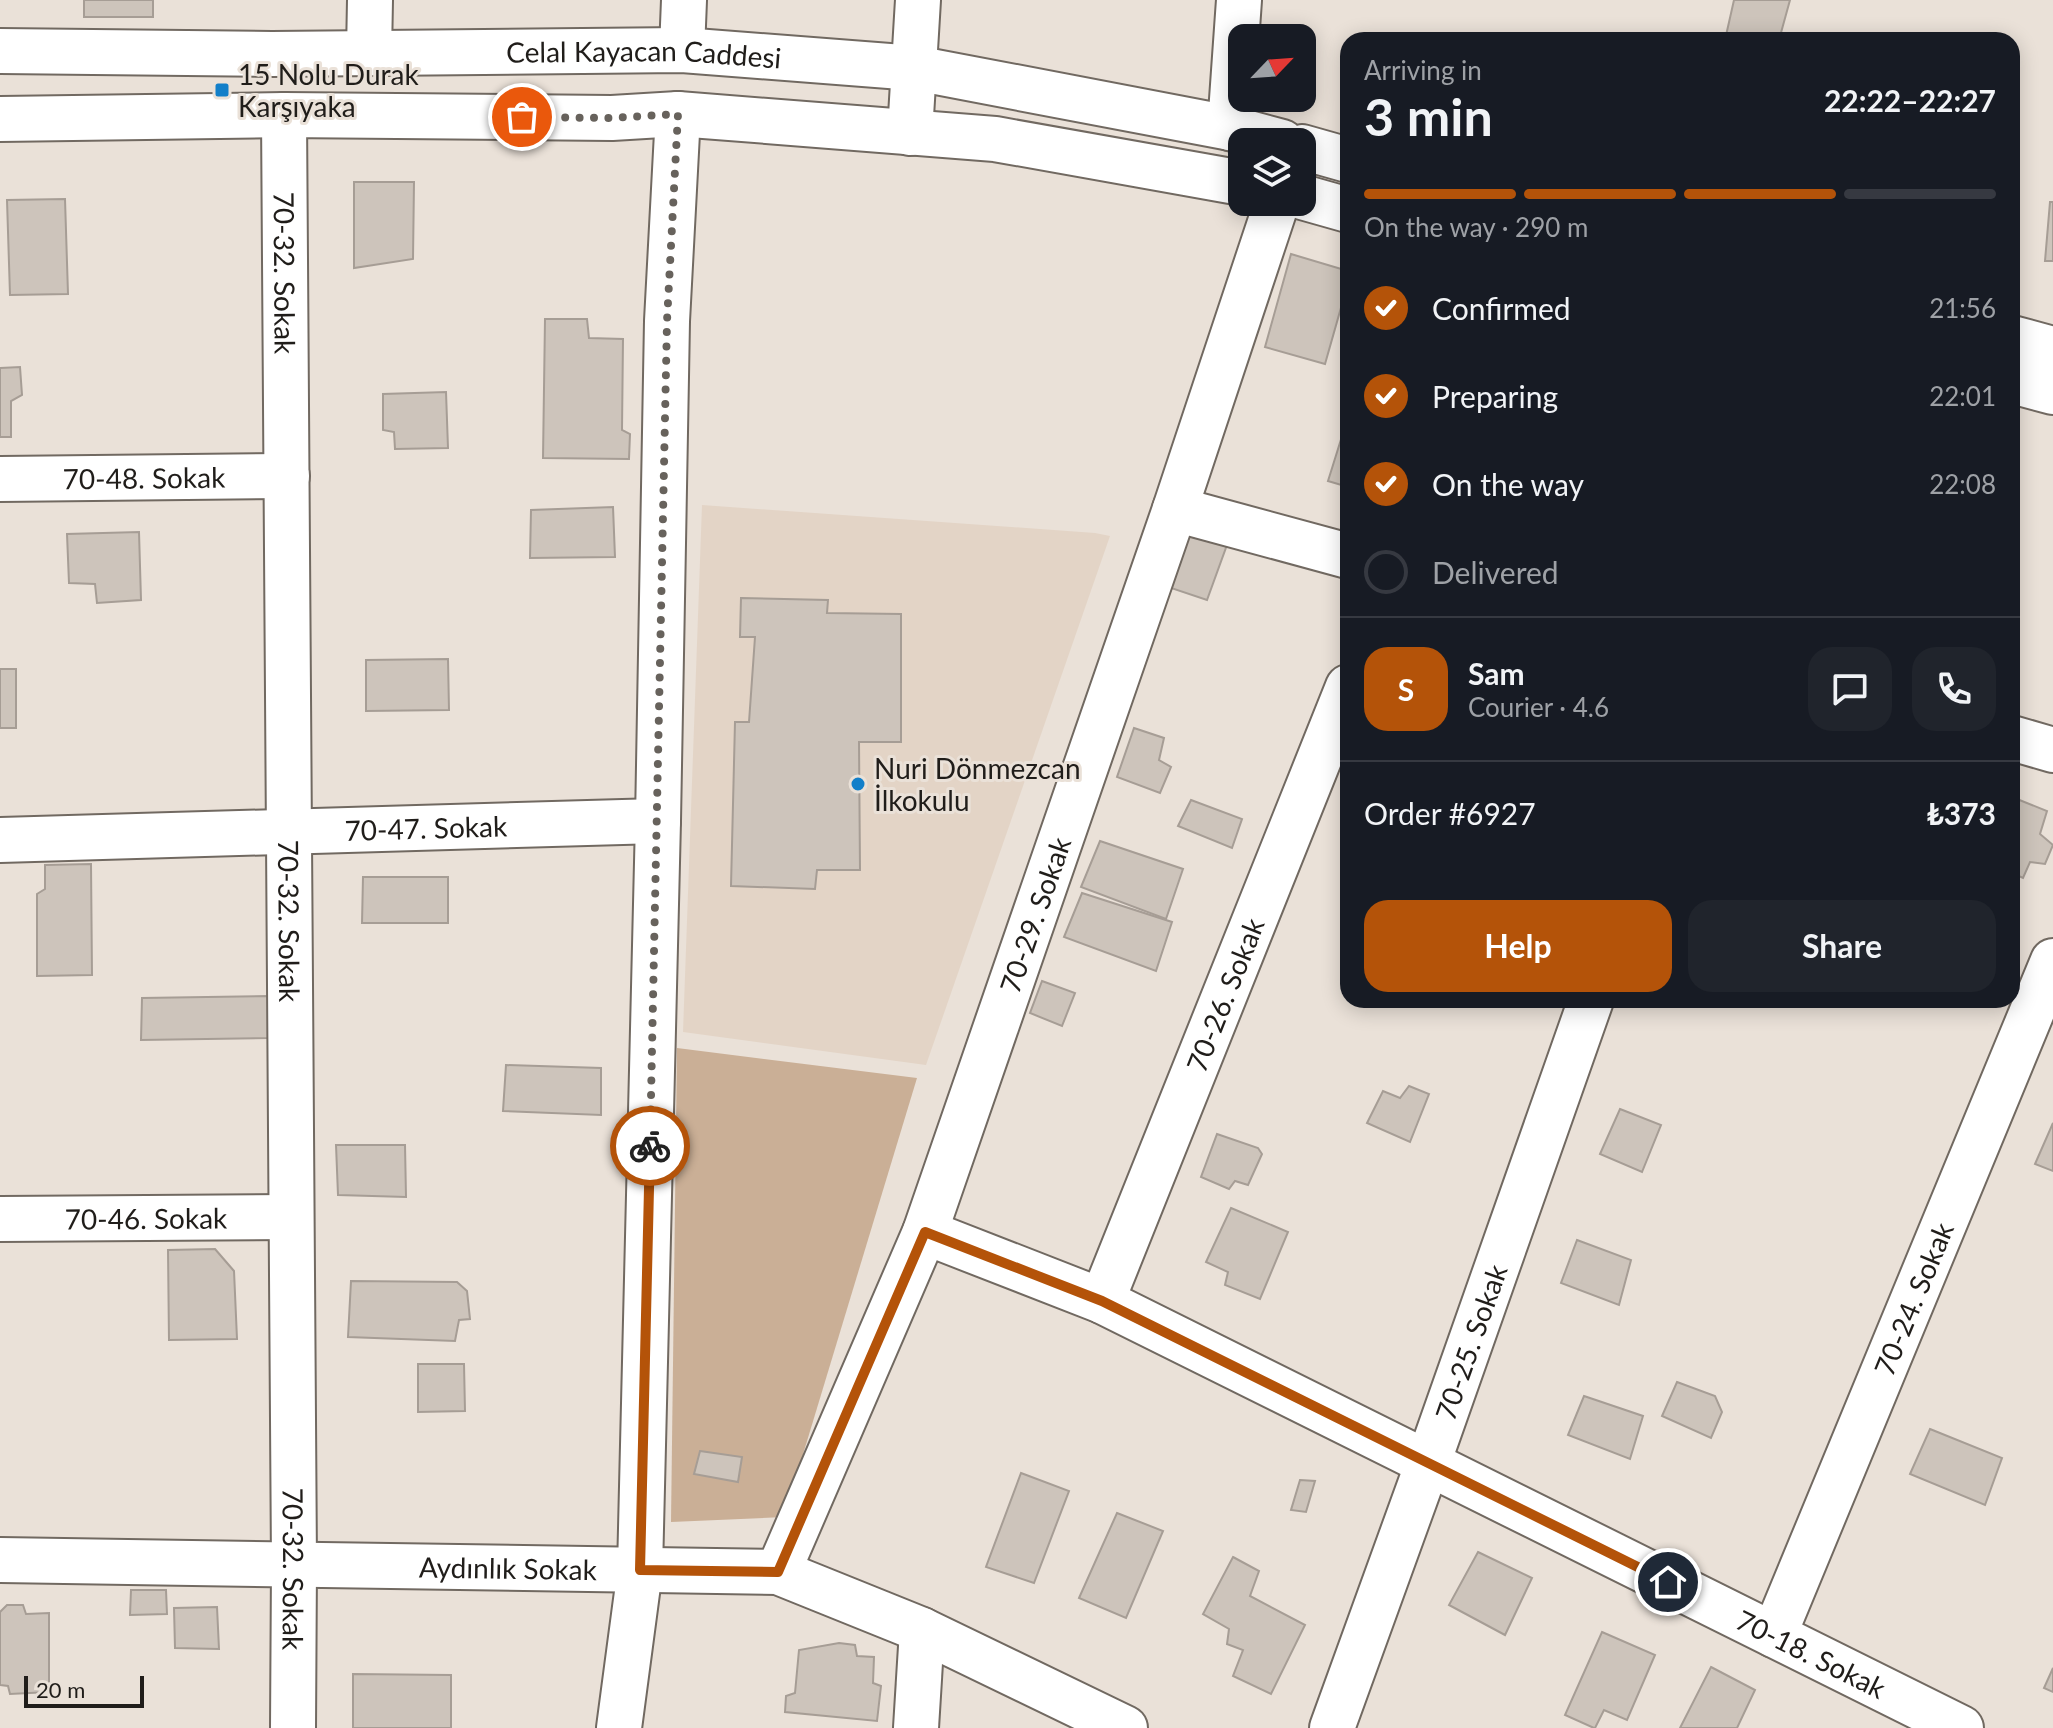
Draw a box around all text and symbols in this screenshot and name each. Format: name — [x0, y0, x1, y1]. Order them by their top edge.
north arrow — [1228, 24, 1316, 112]
map controls — [1228, 24, 1316, 216]
street label: Celal Kayacan Caddesi — [506, 33, 783, 75]
text: Arriving in — [1364, 54, 1482, 86]
place label: 15 Nolu Durak Karşıyaka — [238, 57, 419, 123]
marker: 15 Nolu Durak Karşıyaka — [213, 81, 231, 99]
text: 22:22–22:27 — [1824, 82, 1996, 118]
pin — [488, 83, 556, 151]
text: 3 min — [1364, 85, 1493, 147]
icon: bag — [500, 95, 544, 139]
button: layers — [1228, 128, 1316, 216]
street label: 70-32. Sokak — [268, 192, 303, 355]
text: On the way · 290 m — [1364, 211, 1588, 243]
icon: check — [1364, 286, 1408, 330]
text: Confirmed — [1432, 290, 1571, 326]
text: 21:56 — [1929, 292, 1996, 324]
icon: check — [1364, 374, 1408, 418]
text: Preparing — [1432, 378, 1558, 414]
text: 22:01 — [1929, 380, 1996, 412]
street label: 70-48. Sokak — [63, 460, 226, 495]
icon: check — [1364, 462, 1408, 506]
text: On the way — [1432, 466, 1584, 502]
text: 22:08 — [1929, 468, 1996, 500]
text: Delivered — [1432, 554, 1559, 590]
button: chat — [1808, 647, 1892, 731]
button: phone — [1912, 647, 1996, 731]
text: Sam — [1468, 655, 1525, 691]
text: S — [1398, 671, 1414, 707]
text: Courier · 4.6 — [1468, 691, 1609, 723]
place label: Nuri Dönmezcan İlkokulu — [874, 751, 1081, 817]
marker: Nuri Dönmezcan İlkokulu — [849, 775, 867, 793]
text: Order #6927 — [1364, 795, 1536, 831]
text: ₺373 — [1926, 795, 1996, 831]
street label: 70-47. Sokak — [344, 808, 508, 847]
street label: 70-29. Sokak — [992, 832, 1078, 997]
street label: 70-32. Sokak — [272, 840, 307, 1003]
button: Help — [1364, 900, 1672, 992]
button: Share — [1688, 900, 1996, 992]
street label: 70-26. Sokak — [1179, 912, 1271, 1076]
courier — [610, 1106, 690, 1186]
icon: bike — [628, 1124, 672, 1168]
street label: 70-46. Sokak — [65, 1200, 228, 1236]
street label: 70-24. Sokak — [1866, 1216, 1960, 1380]
street label: 70-25. Sokak — [1428, 1259, 1514, 1424]
street label: 70-32. Sokak — [276, 1488, 311, 1651]
pin — [1634, 1548, 1702, 1616]
street label: Aydınlık Sokak — [419, 1549, 598, 1586]
icon: home — [1646, 1560, 1690, 1604]
street label: 70-18. Sokak — [1731, 1602, 1892, 1705]
scale bar — [24, 1672, 144, 1708]
text: 20 m — [36, 1676, 85, 1703]

